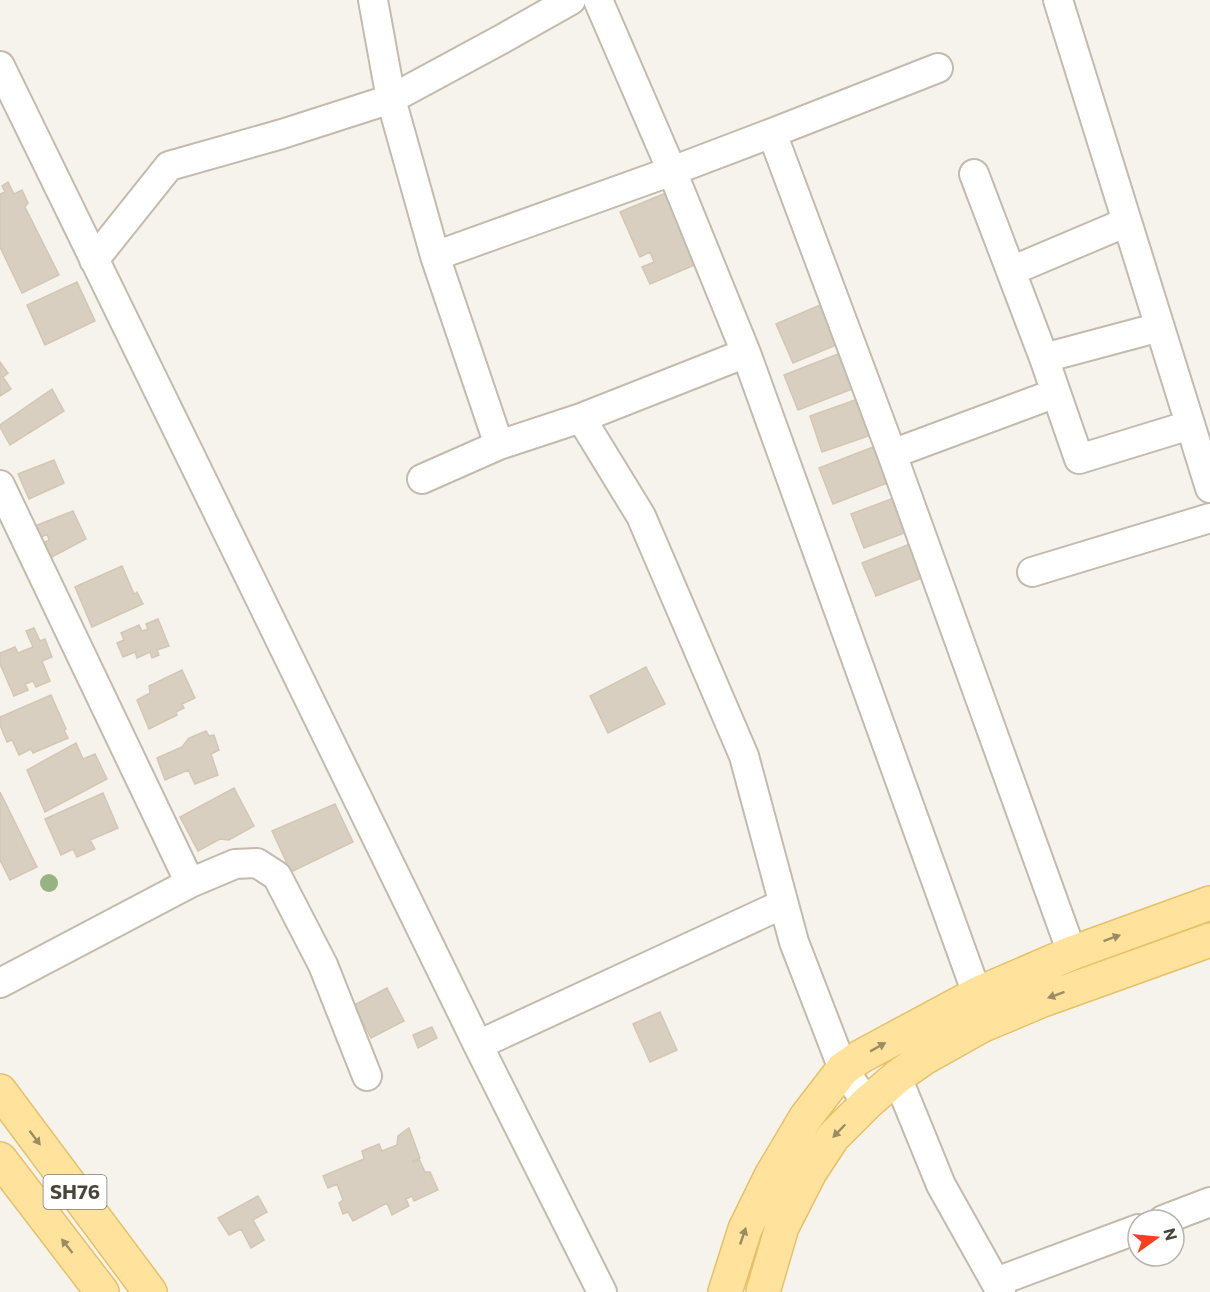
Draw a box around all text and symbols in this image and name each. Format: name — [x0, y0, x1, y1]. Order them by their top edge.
one-way arrow — [1103, 933, 1121, 943]
one-way arrow — [1047, 991, 1065, 1001]
one-way arrow — [870, 1042, 887, 1052]
one-way arrow — [832, 1124, 846, 1138]
one-way arrow — [29, 1130, 41, 1146]
road number: SH76 — [44, 1175, 106, 1209]
north arrow — [1126, 1208, 1186, 1268]
text: N — [1160, 1226, 1182, 1242]
one-way arrow — [739, 1227, 748, 1245]
one-way arrow — [61, 1238, 73, 1253]

